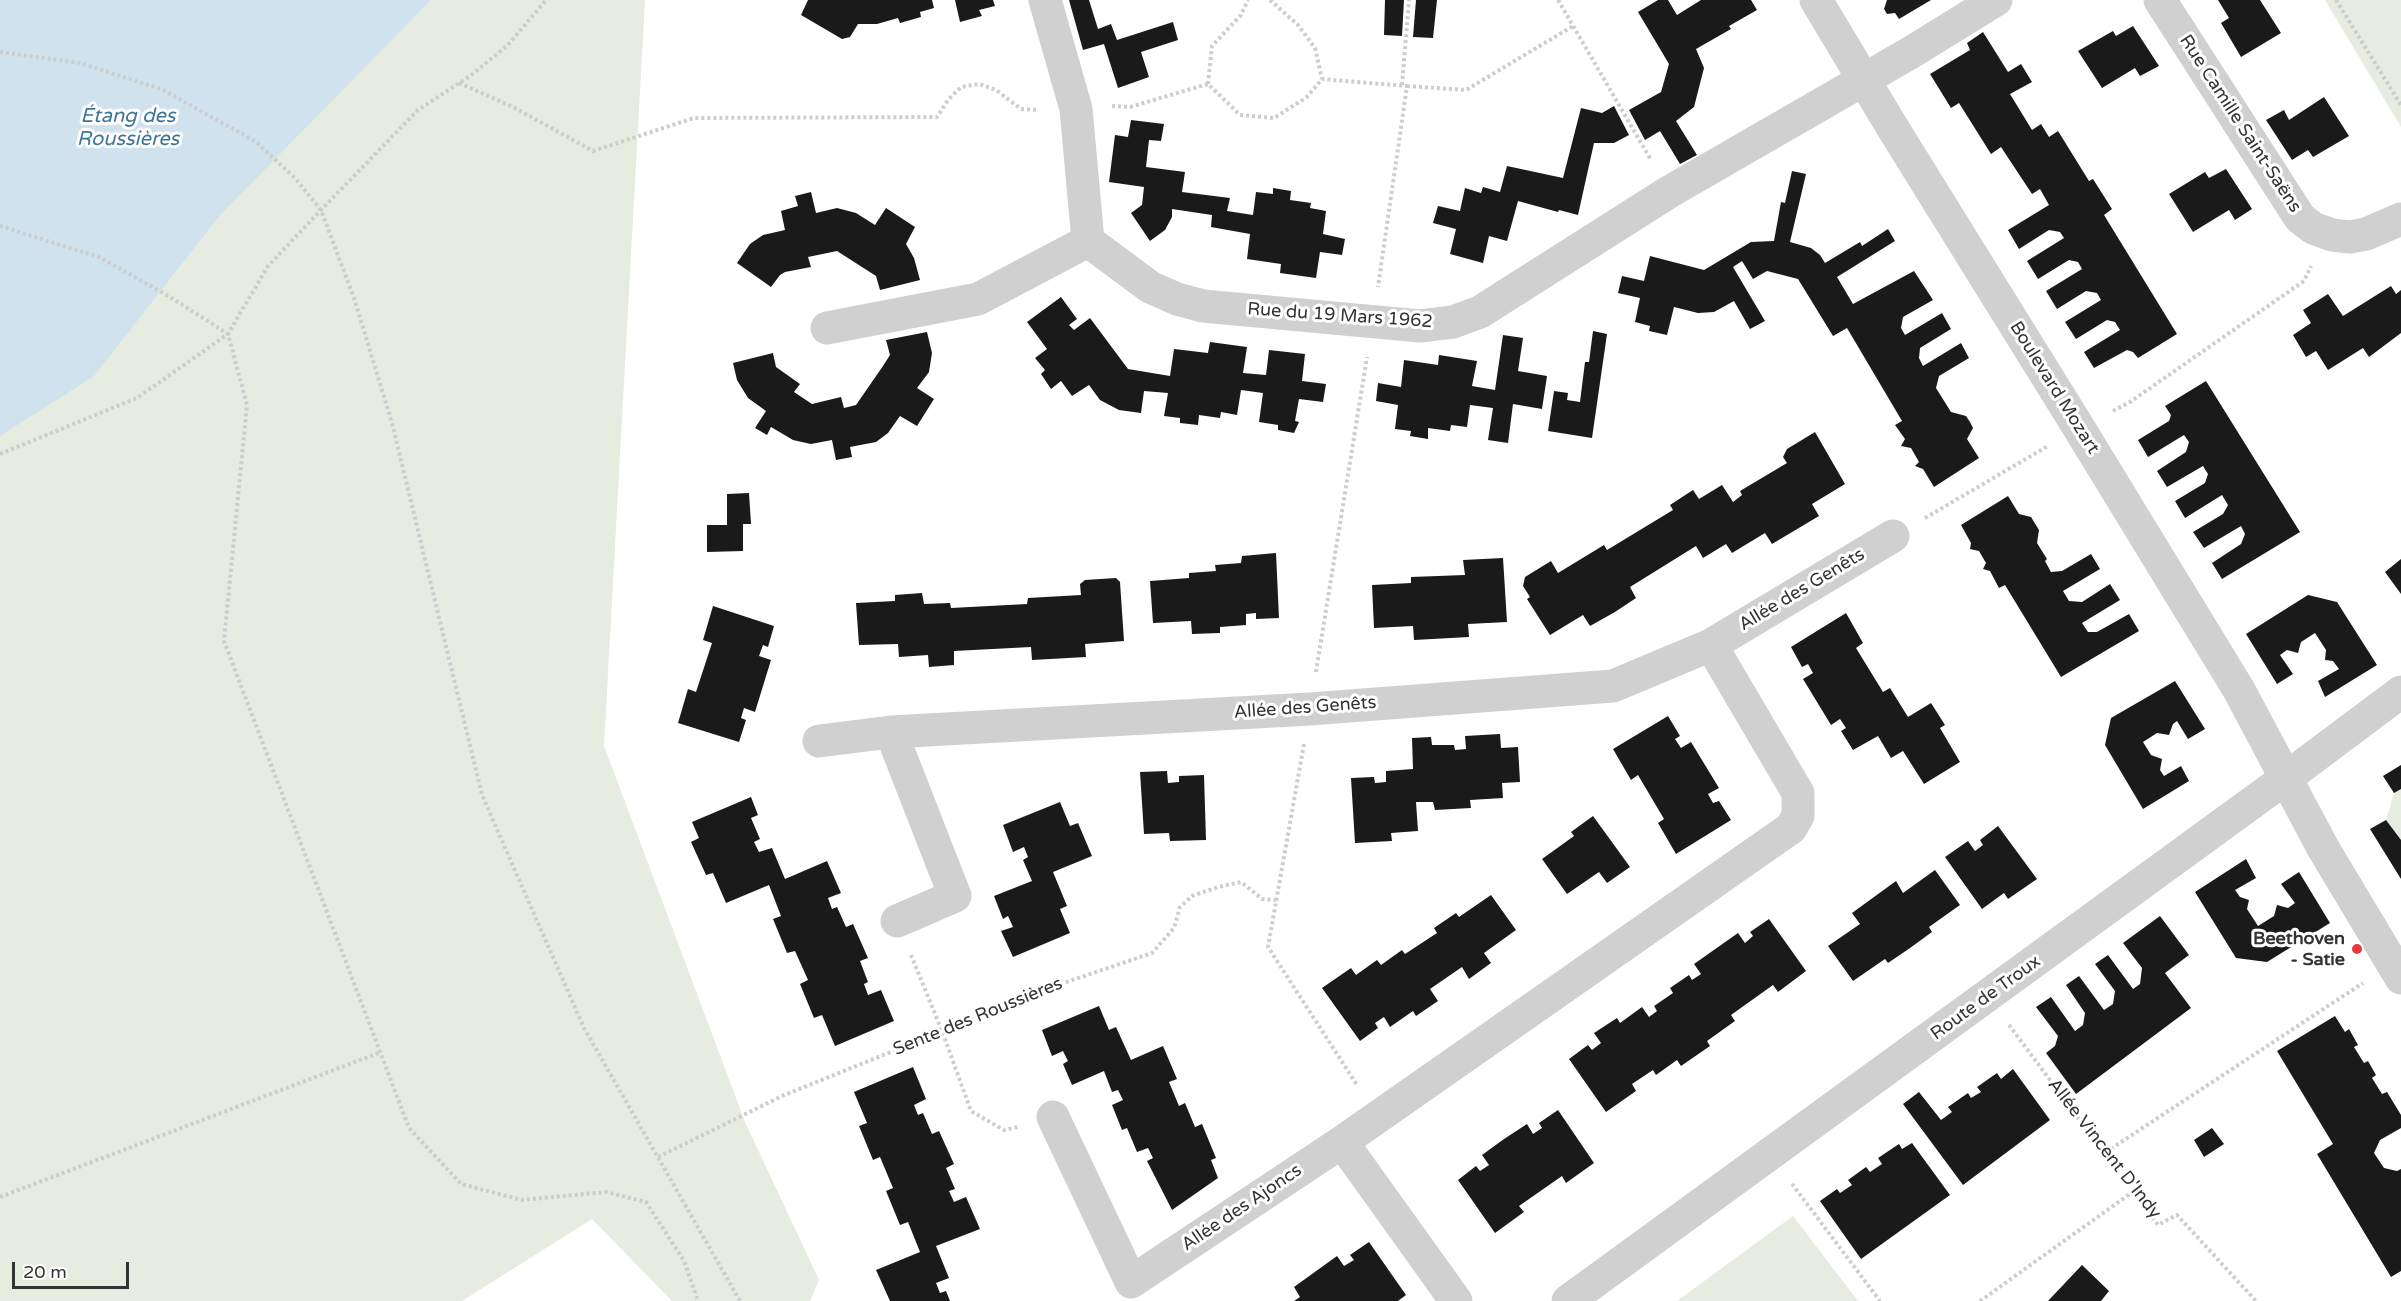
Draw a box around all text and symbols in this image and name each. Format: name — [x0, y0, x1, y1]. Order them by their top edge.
street label: Rue Camille Saint-Saëns — [2174, 31, 2306, 217]
water label: Étang des Roussières — [77, 105, 179, 152]
street label: Rue du 19 Mars 1962 — [1247, 299, 1433, 333]
street label: Boulevard Mozart — [2005, 318, 2103, 458]
street label: Allée des Genêts — [1735, 544, 1869, 636]
street label: Allée des Genêts — [1233, 692, 1377, 724]
place label: Beethoven - Satie — [2253, 928, 2345, 970]
marker: Beethoven - Satie — [2350, 942, 2364, 956]
street label: Route de Troux — [1927, 951, 2045, 1045]
street label: Sente des Roussières — [890, 973, 1066, 1061]
street label: Allée Vincent D'Indy — [2043, 1075, 2165, 1223]
street label: Allée des Ajoncs — [1178, 1160, 1306, 1256]
scale bar — [15, 1250, 132, 1288]
text: 20 m — [23, 1261, 67, 1283]

